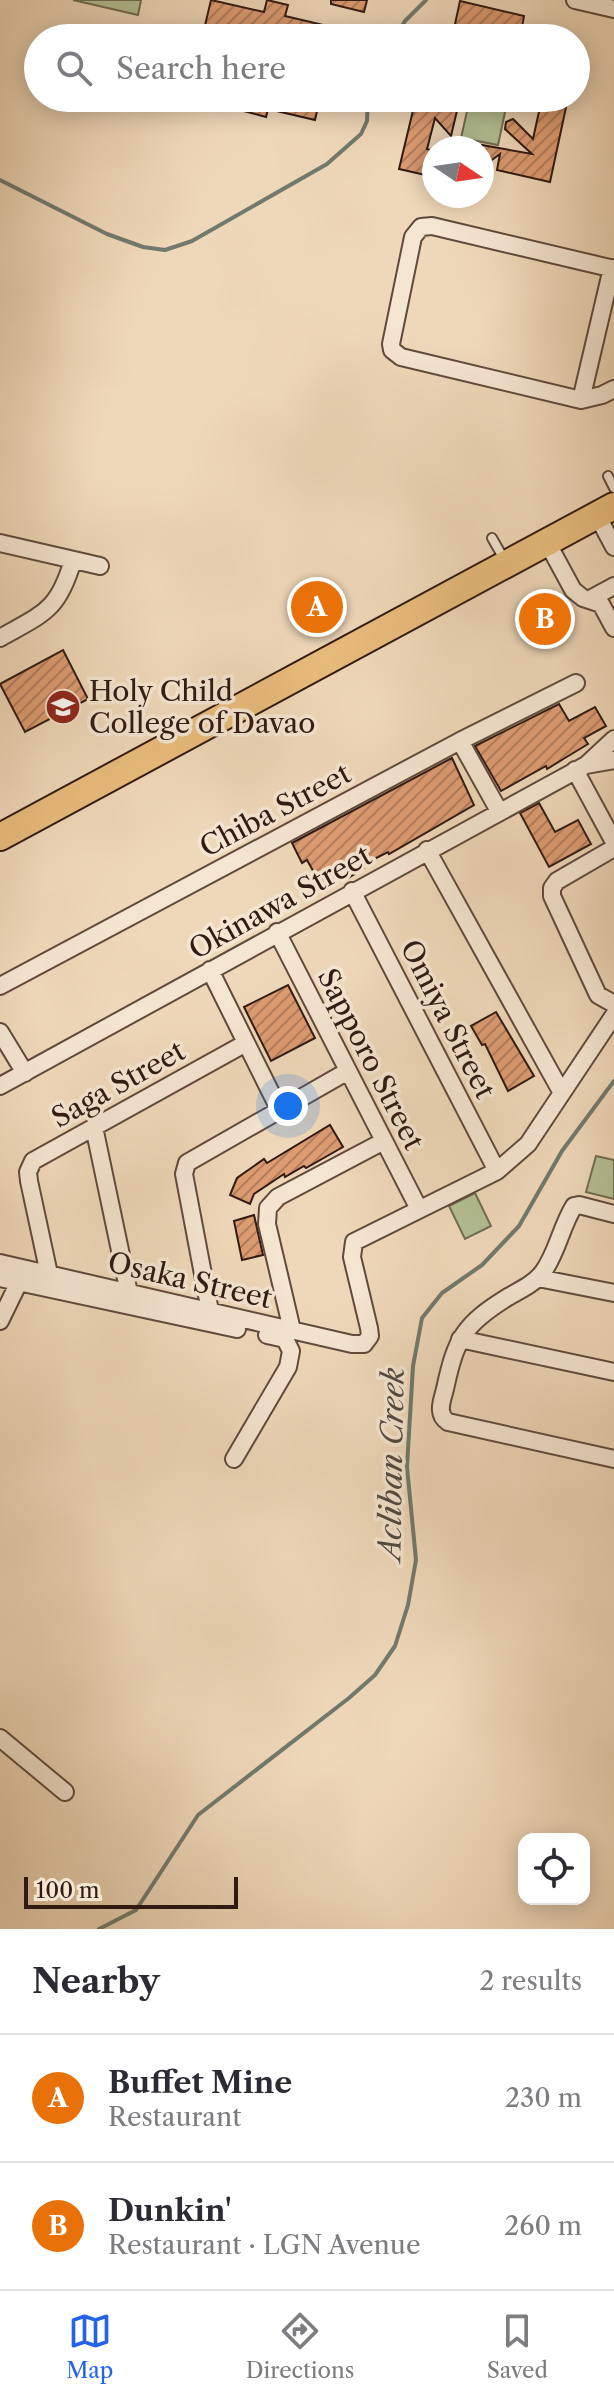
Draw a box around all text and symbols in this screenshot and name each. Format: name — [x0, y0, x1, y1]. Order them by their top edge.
search box — [24, 24, 590, 112]
icon: search — [52, 46, 96, 90]
text: Search here — [116, 50, 286, 87]
north arrow — [422, 136, 494, 208]
pin: A — [291, 577, 343, 637]
pin: B — [519, 589, 571, 649]
place label: Holy Child College of Davao — [89, 674, 315, 740]
school or university icon: Holy Child College of Davao — [44, 688, 82, 726]
street label: Chiba Street — [194, 756, 356, 864]
street label: Okinawa Street — [183, 838, 377, 966]
street label: Omiya Street — [393, 934, 503, 1104]
street label: Sapporo Street — [311, 963, 431, 1155]
street label: Saga Street — [45, 1033, 191, 1135]
your location — [268, 1086, 308, 1126]
street label: Osaka Street — [105, 1245, 275, 1315]
water label: Acliban Creek — [371, 1367, 412, 1565]
map controls — [518, 1833, 590, 1905]
button: locate — [518, 1833, 590, 1905]
scale bar — [24, 1873, 238, 1909]
text: 100 m — [36, 1877, 99, 1904]
text: Nearby — [32, 1960, 160, 2002]
text: 2 results — [479, 1965, 582, 1997]
text: Buffet Mine — [108, 2064, 292, 2101]
text: A — [48, 2082, 68, 2114]
text: 230 m — [505, 2082, 582, 2114]
text: Restaurant — [108, 2101, 242, 2133]
text: Dunkin' — [108, 2192, 232, 2229]
text: B — [48, 2210, 68, 2242]
text: 260 m — [504, 2210, 582, 2242]
text: Restaurant · LGN Avenue — [108, 2229, 420, 2261]
tab: Map — [66, 2309, 113, 2384]
tab: Directions — [246, 2309, 354, 2384]
tab: Saved — [487, 2309, 548, 2384]

